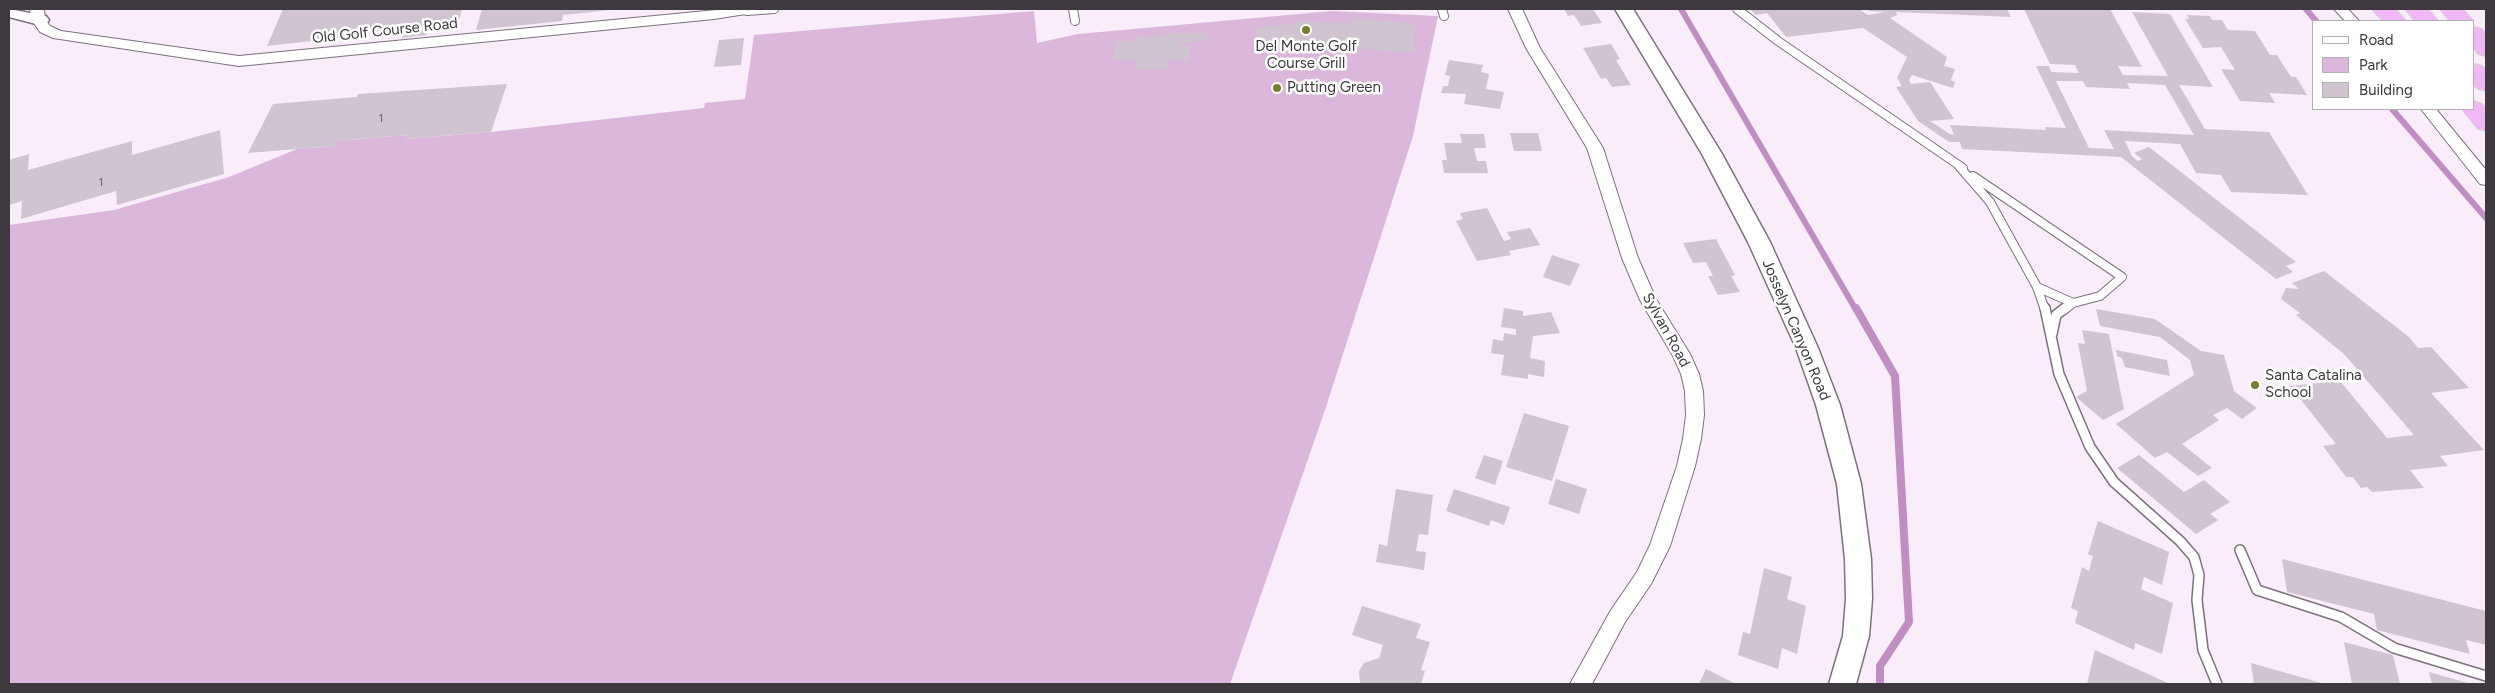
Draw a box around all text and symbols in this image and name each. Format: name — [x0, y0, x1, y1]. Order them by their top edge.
street label: Old Golf Course Road — [311, 14, 459, 48]
legend — [2312, 20, 2475, 110]
marker: Del Monte Golf Course Grill — [1300, 24, 1312, 36]
text: Road — [2359, 31, 2394, 49]
place label: Del Monte Golf Course Grill — [1255, 38, 1357, 73]
text: Park — [2359, 56, 2388, 74]
place label: Putting Green — [1287, 79, 1381, 97]
text: Building — [2359, 81, 2413, 99]
marker: Putting Green — [1271, 82, 1283, 94]
house number: 1 — [379, 111, 383, 125]
house number: 1 — [99, 175, 103, 189]
street label: Josselyn Canyon Road — [1758, 257, 1834, 403]
street label: Sylvan Road — [1638, 290, 1694, 370]
place label: Santa Catalina School — [2265, 367, 2362, 402]
marker: Santa Catalina School — [2249, 379, 2261, 391]

